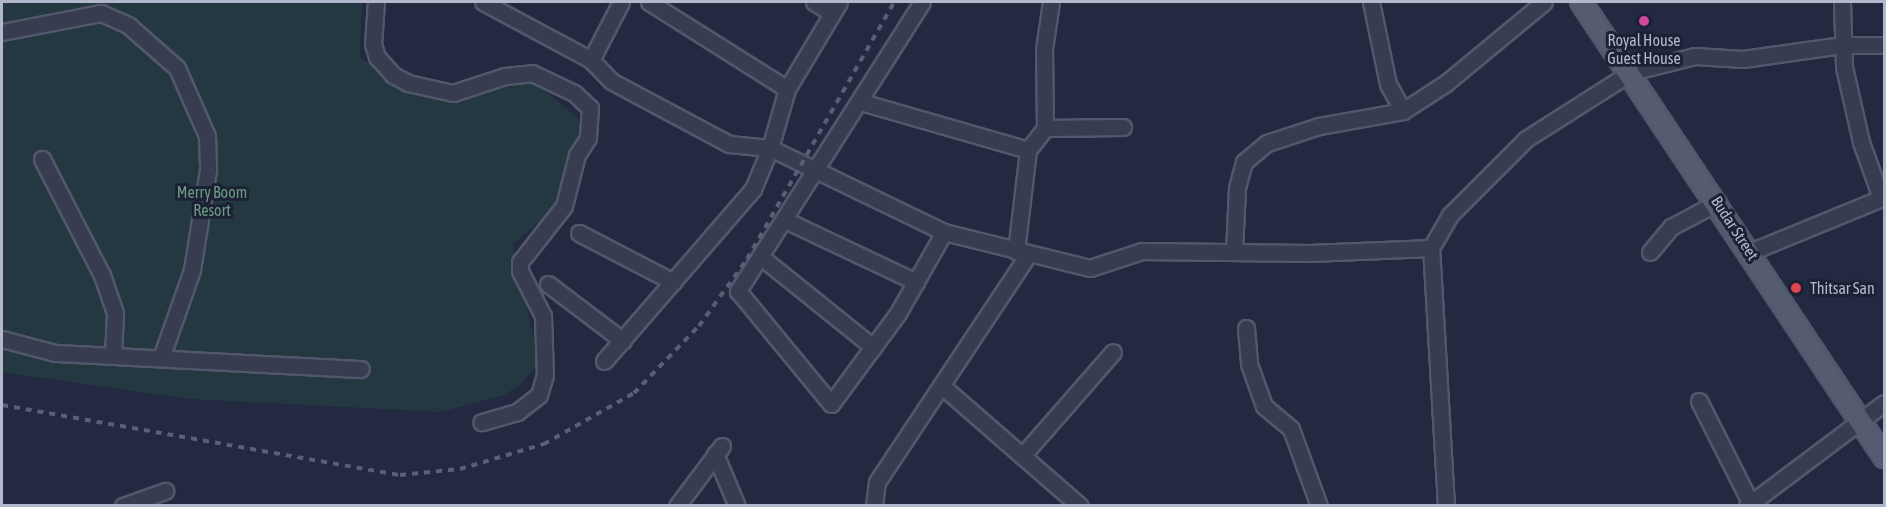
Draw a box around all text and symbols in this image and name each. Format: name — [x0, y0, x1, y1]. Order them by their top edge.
marker: Royal House Guest House — [1637, 14, 1651, 28]
place label: Royal House Guest House — [1607, 30, 1681, 68]
park label: Merry Boom Resort — [177, 182, 247, 220]
street label: Budar Street — [1707, 192, 1763, 264]
place label: Thitsar San — [1810, 278, 1875, 298]
marker: Thitsar San — [1787, 279, 1805, 297]

